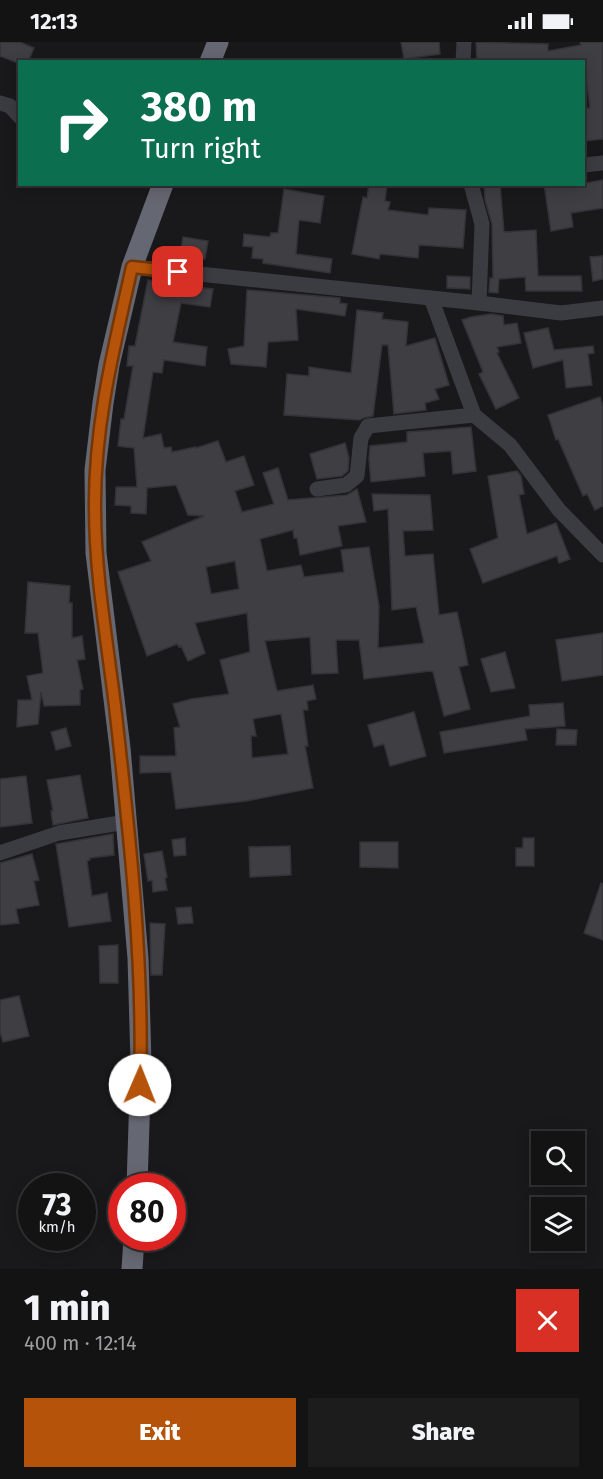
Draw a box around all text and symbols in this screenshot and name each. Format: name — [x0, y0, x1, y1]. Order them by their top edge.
text: 12:13 — [30, 8, 78, 35]
text: 380 m — [141, 82, 257, 132]
icon: right — [42, 84, 120, 162]
text: Turn right — [141, 133, 261, 165]
pin — [152, 246, 203, 297]
icon: arrive — [161, 255, 194, 288]
position arrow — [108, 1053, 172, 1117]
map controls — [531, 1131, 585, 1251]
button: search — [531, 1131, 585, 1185]
speed limit sign: 80 — [108, 1173, 186, 1251]
text: 73 — [42, 1187, 72, 1223]
button: layers — [531, 1197, 585, 1251]
text: km/h — [38, 1218, 76, 1236]
text: 1 min — [24, 1286, 110, 1330]
button: close — [516, 1289, 579, 1352]
text: 400 m · 12:14 — [24, 1331, 137, 1355]
button: Exit — [24, 1398, 296, 1467]
button: Share — [308, 1398, 579, 1467]

